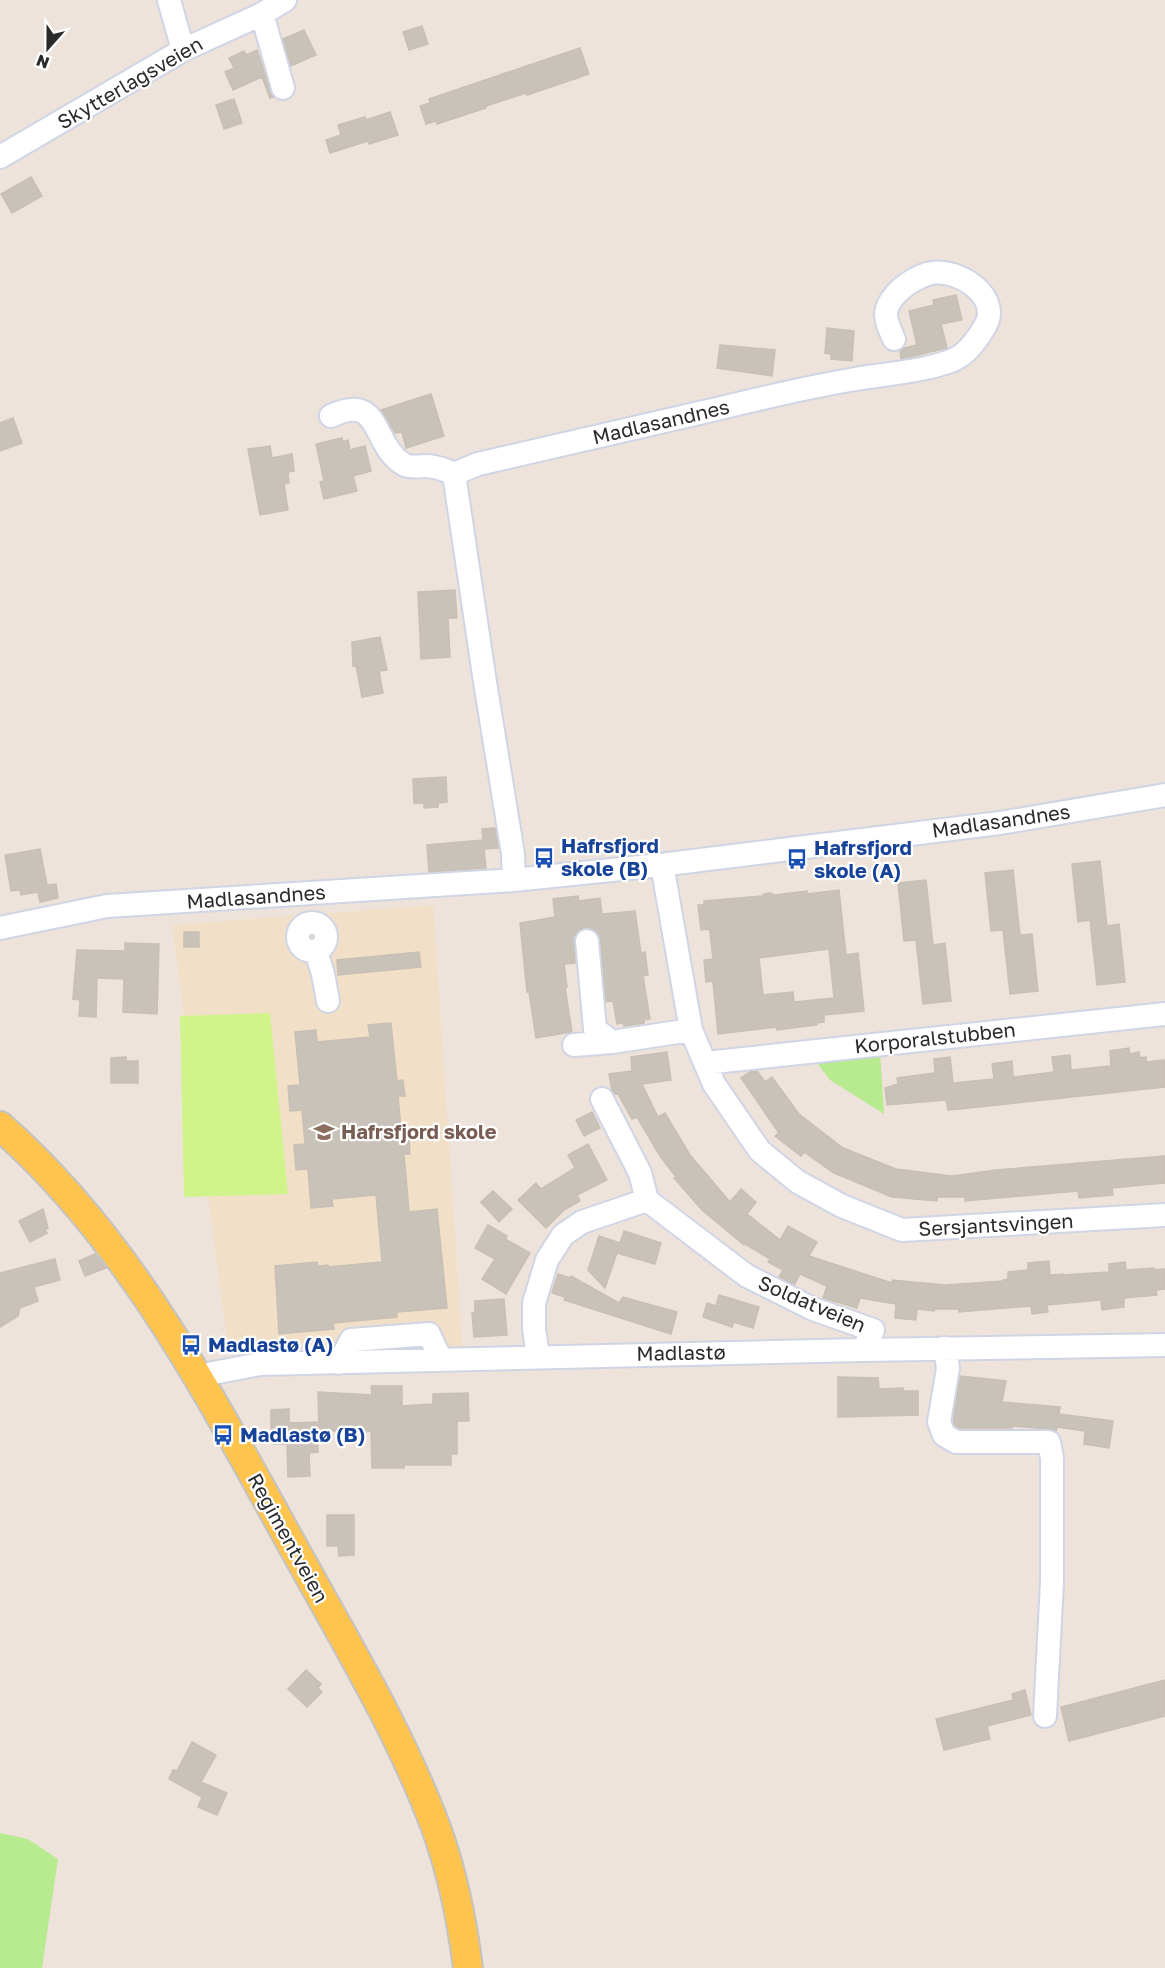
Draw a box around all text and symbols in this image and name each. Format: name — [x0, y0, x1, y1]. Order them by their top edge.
north arrow — [18, 18, 78, 78]
street label: Skytterlagsveien — [53, 31, 206, 133]
text: N — [33, 50, 52, 74]
street label: Madlasandnes — [590, 394, 731, 448]
street label: Madlasandnes — [930, 798, 1072, 842]
place label: Hafrsfjord skole (B) — [561, 833, 659, 880]
place label: Hafrsfjord skole (A) — [814, 835, 912, 882]
bus stop icon: Hafrsfjord skole (B) — [532, 846, 556, 870]
bus stop icon: Hafrsfjord skole (A) — [785, 847, 809, 871]
street label: Madlasandnes — [186, 879, 326, 913]
street label: Korporalstubben — [853, 1017, 1017, 1057]
place label: Hafrsfjord skole — [341, 1119, 497, 1143]
school or university icon: Hafrsfjord skole — [312, 1120, 336, 1144]
street label: Sersjantsvingen — [918, 1208, 1074, 1240]
street label: Soldatveien — [755, 1270, 870, 1336]
place label: Madlastø (A) — [208, 1332, 333, 1356]
bus stop icon: Madlastø (A) — [179, 1333, 203, 1357]
street label: Madlastø — [636, 1339, 726, 1365]
place label: Madlastø (B) — [240, 1422, 365, 1446]
bus stop icon: Madlastø (B) — [211, 1423, 235, 1447]
street label: Regimentveien — [243, 1469, 334, 1606]

